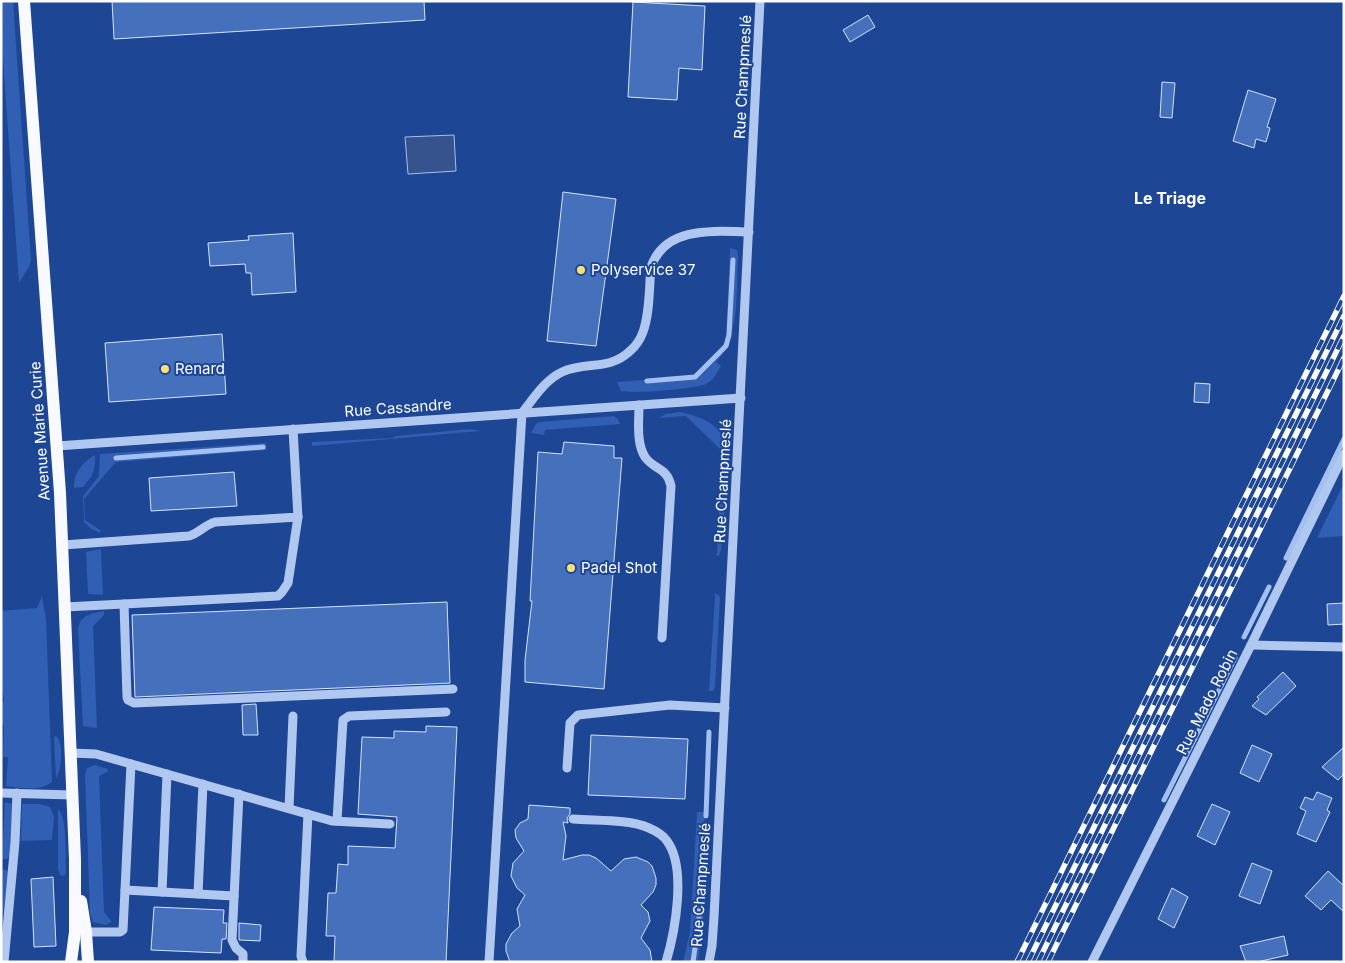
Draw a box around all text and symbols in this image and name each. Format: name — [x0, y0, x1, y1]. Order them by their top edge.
street label: Rue Champmeslé — [730, 14, 755, 140]
district label: Le Triage — [1134, 188, 1206, 208]
place label: Polyservice 37 — [591, 260, 696, 279]
marker: Polyservice 37 — [575, 264, 587, 276]
place label: Renard — [175, 359, 225, 378]
street label: Avenue Marie Curie — [25, 361, 54, 501]
marker: Renard — [159, 363, 171, 375]
street label: Rue Cassandre — [344, 394, 452, 421]
street label: Rue Champmeslé — [710, 418, 735, 544]
place label: Padel Shot — [581, 558, 657, 577]
marker: Padel Shot — [565, 562, 577, 574]
street label: Rue Mado Robin — [1172, 646, 1241, 758]
street label: Rue Champmeslé — [687, 822, 714, 948]

